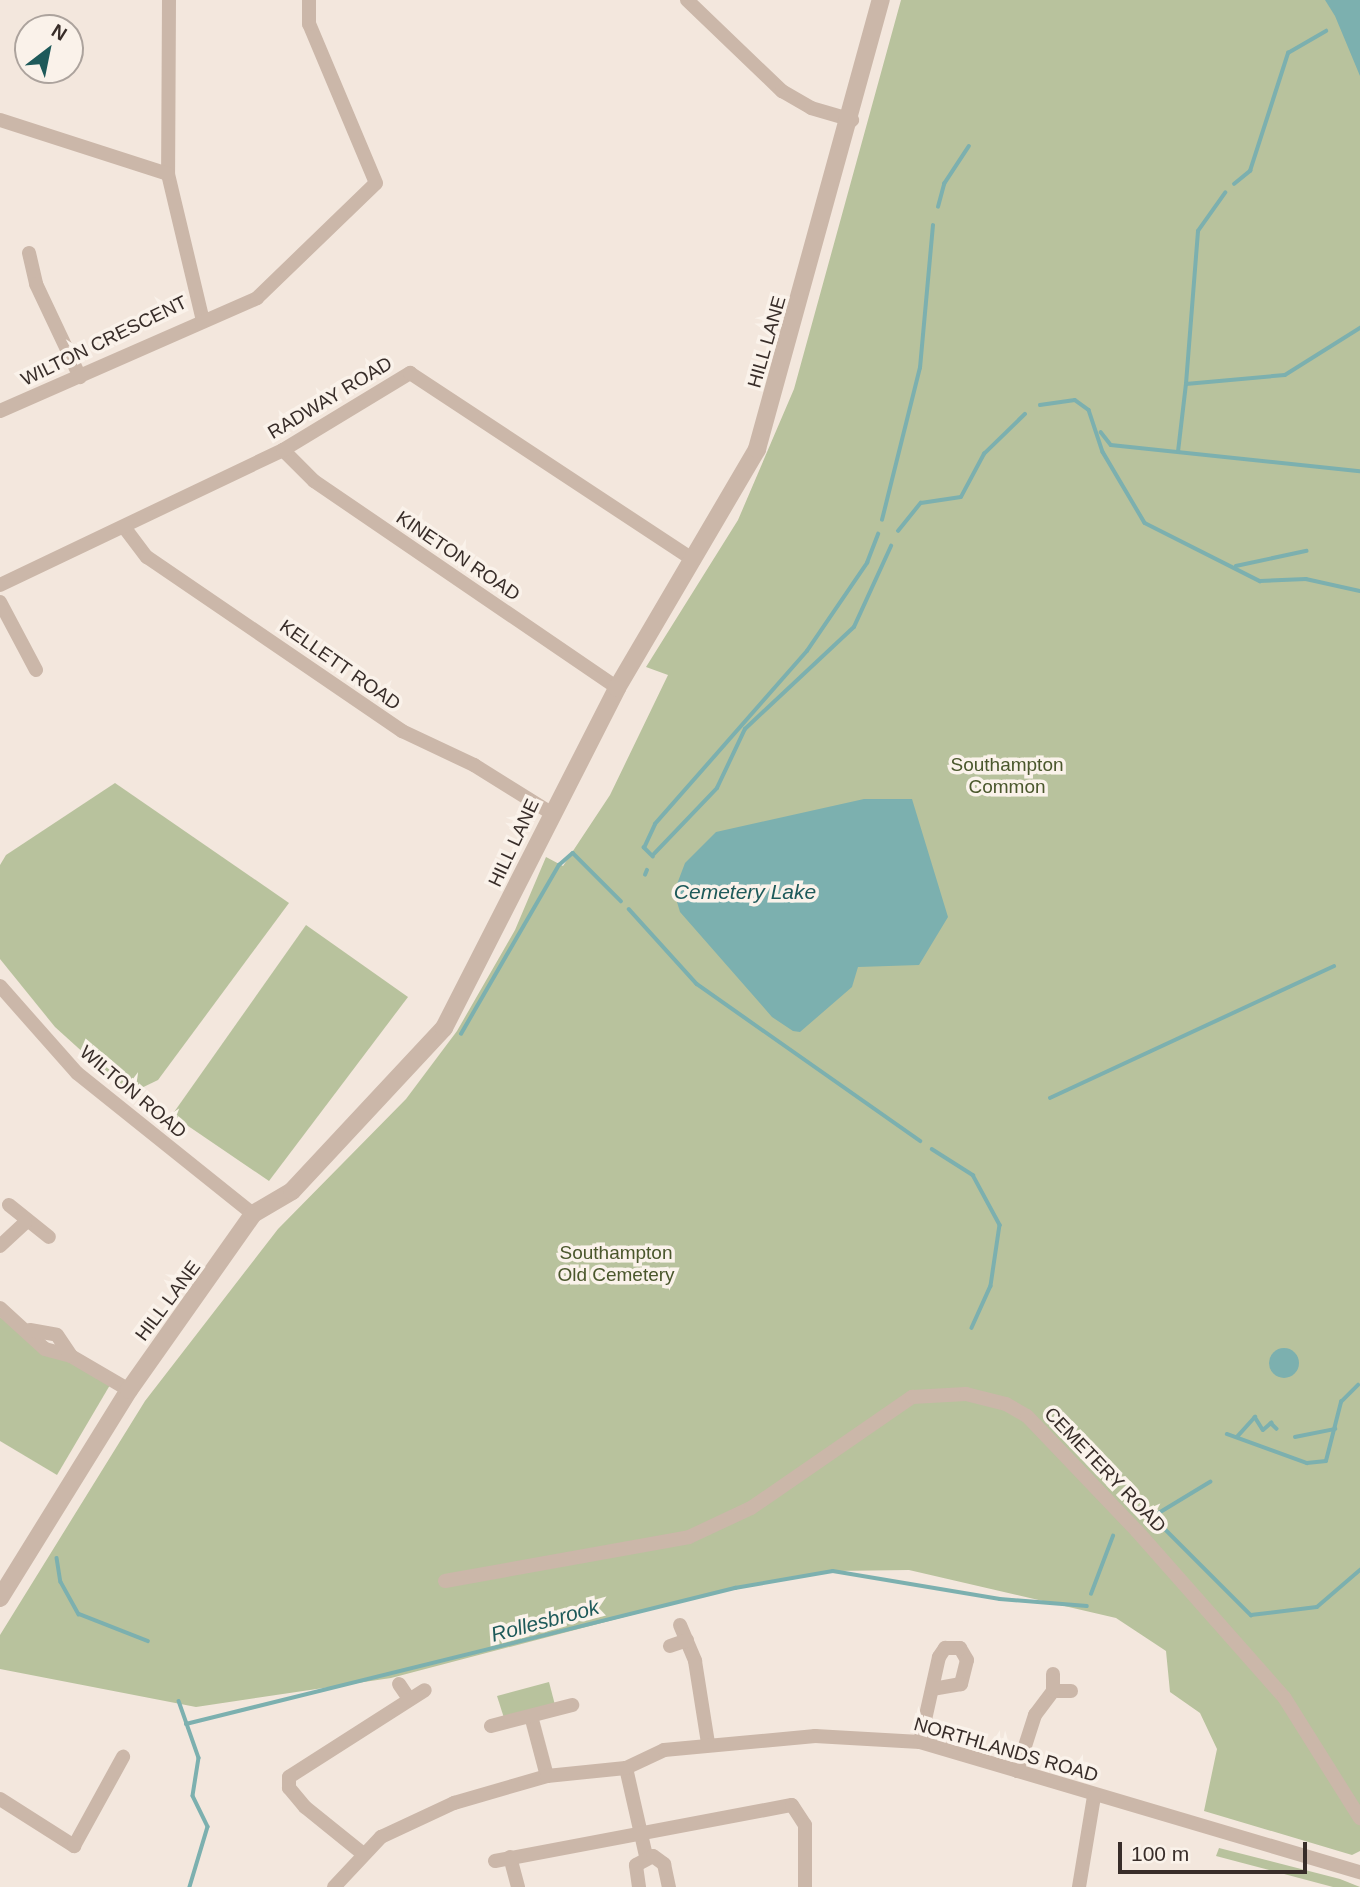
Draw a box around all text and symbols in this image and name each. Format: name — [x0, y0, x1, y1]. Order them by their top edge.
north arrow — [14, 14, 84, 84]
text: N — [48, 20, 71, 45]
street label: WILTON CRESCENT — [17, 291, 191, 391]
street label: HILL LANE — [743, 293, 791, 391]
street label: RADWAY ROAD — [264, 352, 396, 444]
street label: KINETON ROAD — [392, 506, 524, 606]
street label: KELLETT ROAD — [275, 615, 405, 715]
park label: Southampton Common — [950, 754, 1064, 798]
street label: HILL LANE — [484, 795, 544, 891]
water label: Cemetery Lake — [674, 879, 816, 905]
street label: WILTON ROAD — [75, 1041, 191, 1143]
park label: Southampton Old Cemetery — [557, 1242, 675, 1286]
street label: HILL LANE — [130, 1256, 206, 1346]
street label: CEMETERY ROAD — [1039, 1403, 1171, 1537]
water label: Rollesbrook — [488, 1594, 602, 1648]
street label: NORTHLANDS ROAD — [911, 1713, 1101, 1787]
scale bar — [1122, 1828, 1311, 1872]
text: 100 m — [1131, 1842, 1189, 1865]

